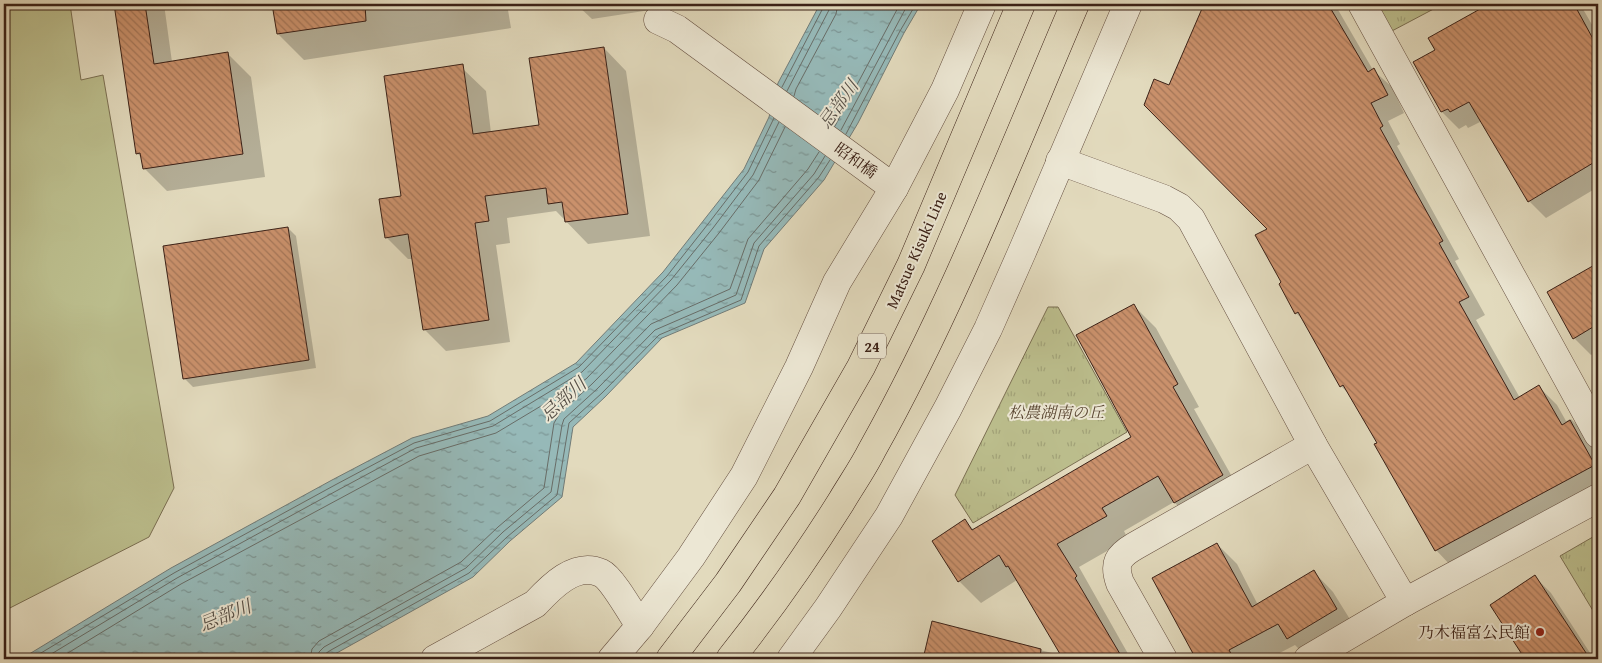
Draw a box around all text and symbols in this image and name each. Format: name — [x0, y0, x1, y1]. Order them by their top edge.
water label: 忌部川 — [811, 73, 866, 134]
street label: 昭和橋 — [830, 136, 882, 184]
street label: Matsue Kisuki Line — [879, 187, 953, 313]
road number: 24 — [858, 334, 886, 358]
water label: 忌部川 — [534, 370, 594, 427]
park label: 松農湖南の丘 — [1008, 400, 1105, 424]
water label: 忌部川 — [195, 592, 257, 638]
place label: 乃木福富公民館 — [1418, 620, 1530, 644]
marker: 乃木福富公民館 — [1534, 626, 1546, 638]

